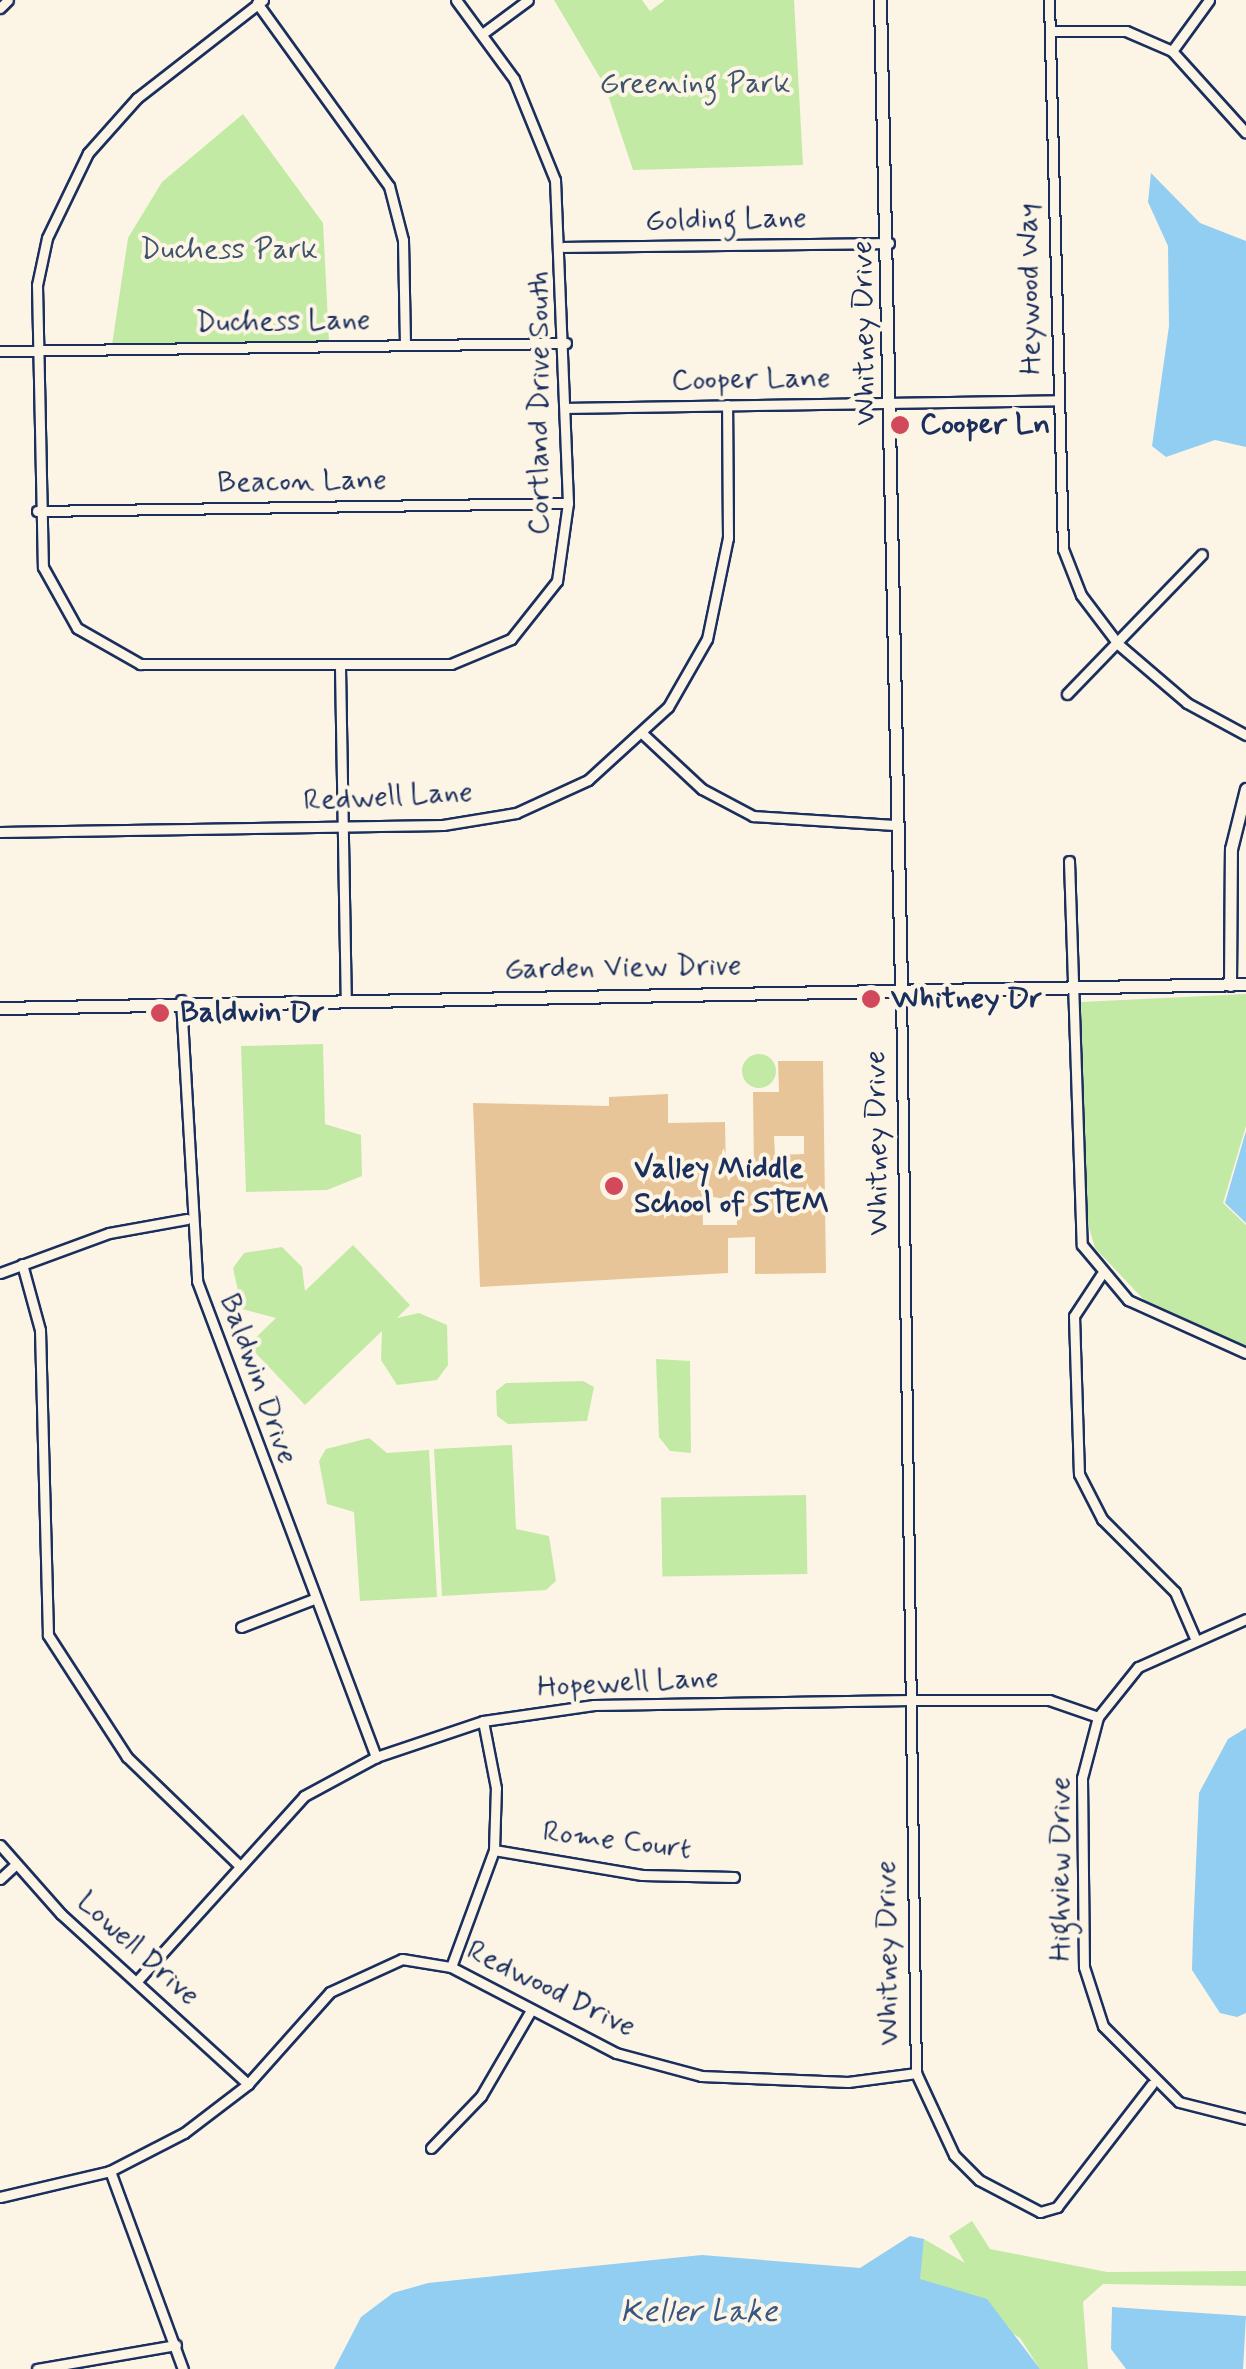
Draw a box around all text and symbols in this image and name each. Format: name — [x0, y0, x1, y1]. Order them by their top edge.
park label: Greening Park — [602, 66, 788, 102]
street label: Golding Lane — [644, 201, 808, 239]
street label: Heywood Way — [1010, 201, 1050, 377]
park label: Duchess Park — [143, 232, 315, 268]
street label: Whitney Drive — [845, 241, 885, 425]
street label: Cortland Drive South — [522, 272, 558, 534]
street label: Duchess Lane — [194, 302, 372, 342]
street label: Cooper Lane — [671, 361, 831, 399]
place label: Cooper Ln — [920, 407, 1050, 443]
marker: Cooper Ln — [889, 414, 911, 436]
street label: Beacon Lane — [217, 463, 387, 501]
street label: Redwell Lane — [301, 775, 475, 819]
street label: Garden View Drive — [507, 948, 739, 988]
place label: Whitney Dr — [891, 981, 1041, 1017]
marker: Whitney Dr — [860, 988, 882, 1010]
place label: Baldwin Dr — [180, 995, 323, 1031]
marker: Baldwin Dr — [149, 1002, 171, 1024]
street label: Whitney Drive — [858, 1051, 898, 1235]
place label: Valley Middle School of STEM — [634, 1151, 832, 1222]
marker: Valley Middle School of STEM — [603, 1175, 625, 1197]
street label: Baldwin Drive — [211, 1290, 305, 1468]
street label: Hopewell Lane — [535, 1660, 721, 1706]
street label: Highview Drive — [1043, 1778, 1079, 1960]
street label: Rome Court — [539, 1814, 695, 1868]
street label: Whitney Drive — [868, 1861, 908, 2045]
street label: Lowell Drive — [70, 1885, 206, 2013]
street label: Redwood Drive — [461, 1933, 641, 2045]
water label: Keller Lake — [620, 2293, 778, 2331]

